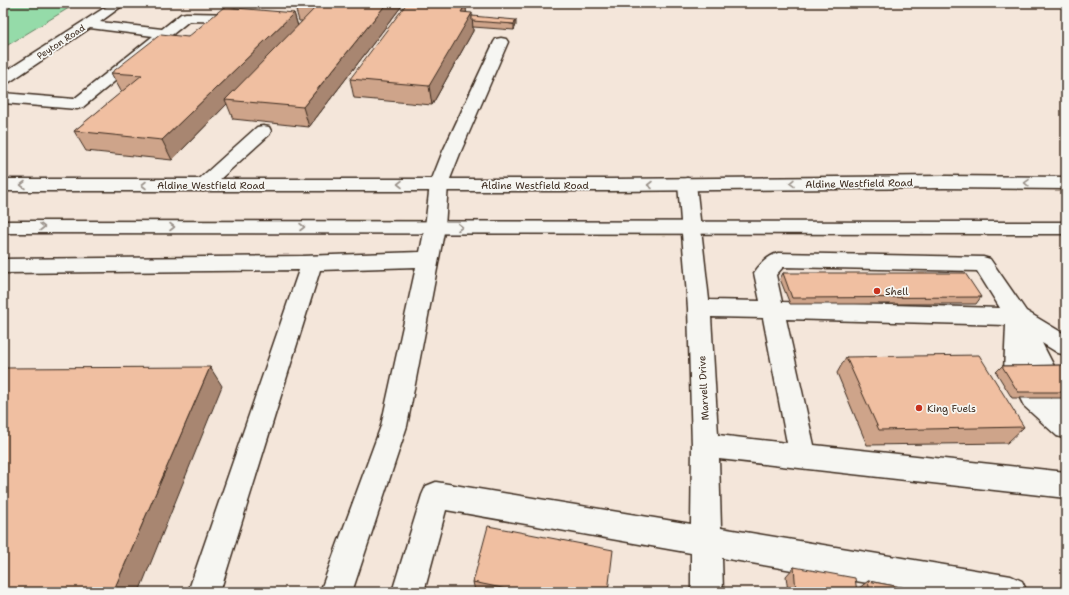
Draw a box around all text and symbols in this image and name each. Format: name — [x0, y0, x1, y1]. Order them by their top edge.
street label: Peyton Road — [35, 22, 88, 62]
street label: Aldine Westfield Road — [805, 176, 914, 191]
street label: Aldine Westfield Road — [157, 179, 266, 192]
street label: Aldine Westfield Road — [481, 179, 590, 192]
one-way arrow — [789, 179, 795, 187]
one-way arrow — [1024, 179, 1030, 187]
one-way arrow — [397, 180, 403, 188]
one-way arrow — [20, 181, 26, 189]
one-way arrow — [141, 181, 147, 189]
one-way arrow — [647, 181, 653, 189]
one-way arrow — [39, 223, 45, 231]
one-way arrow — [169, 223, 175, 231]
one-way arrow — [299, 223, 305, 231]
one-way arrow — [457, 223, 463, 231]
place label: Shell — [885, 285, 908, 298]
marker: Shell — [872, 286, 882, 296]
street label: Marvell Drive — [695, 355, 712, 421]
place label: King Fuels — [927, 402, 976, 415]
marker: King Fuels — [914, 403, 924, 413]

